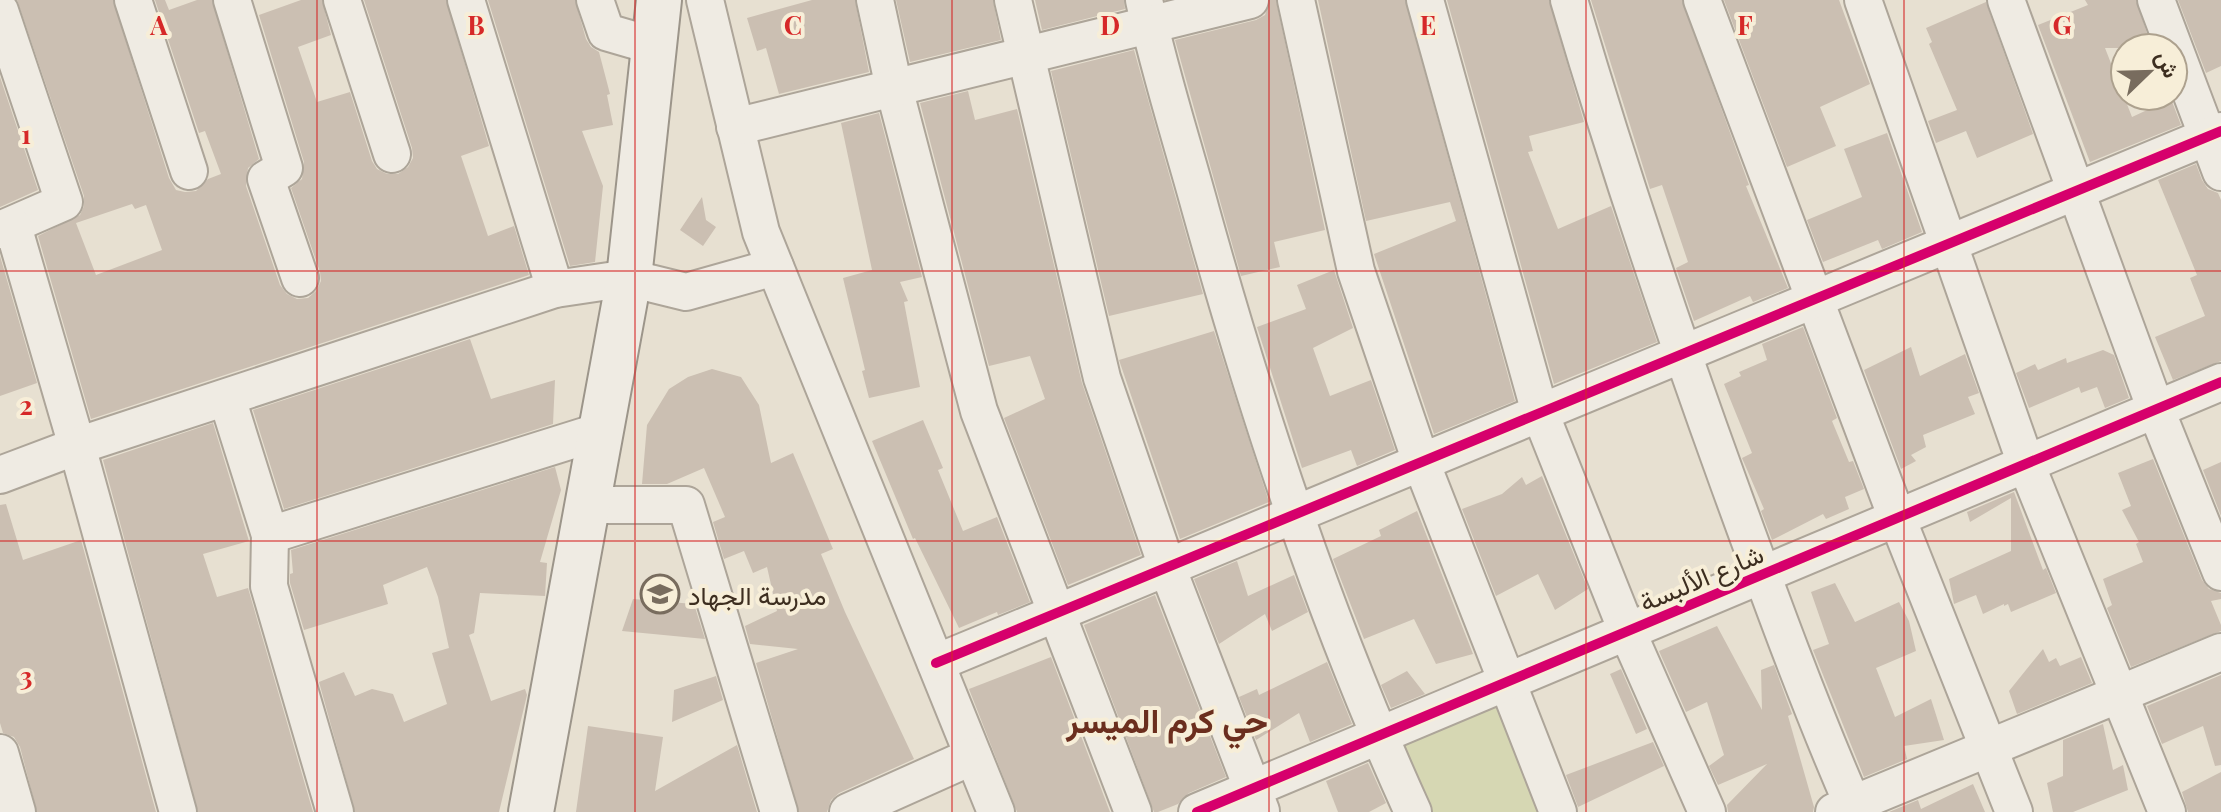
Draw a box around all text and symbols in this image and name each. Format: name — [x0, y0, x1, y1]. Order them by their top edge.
text: A — [149, 7, 168, 42]
text: B — [467, 7, 485, 42]
text: C — [784, 7, 802, 42]
text: D — [1100, 7, 1120, 42]
text: E — [1420, 7, 1436, 42]
text: F — [1737, 7, 1753, 42]
text: G — [2052, 7, 2072, 42]
north arrow — [2109, 32, 2189, 112]
text: ش — [2149, 46, 2187, 82]
text: 1 — [21, 116, 31, 151]
text: 2 — [19, 387, 33, 422]
street label: شارع الألبسة — [1634, 535, 1769, 621]
school or university icon: مدرسة الجهاد — [639, 573, 681, 615]
place label: مدرسة الجهاد — [688, 577, 826, 612]
text: 3 — [20, 658, 32, 693]
district label: حي كرم الميسر — [1065, 696, 1268, 749]

